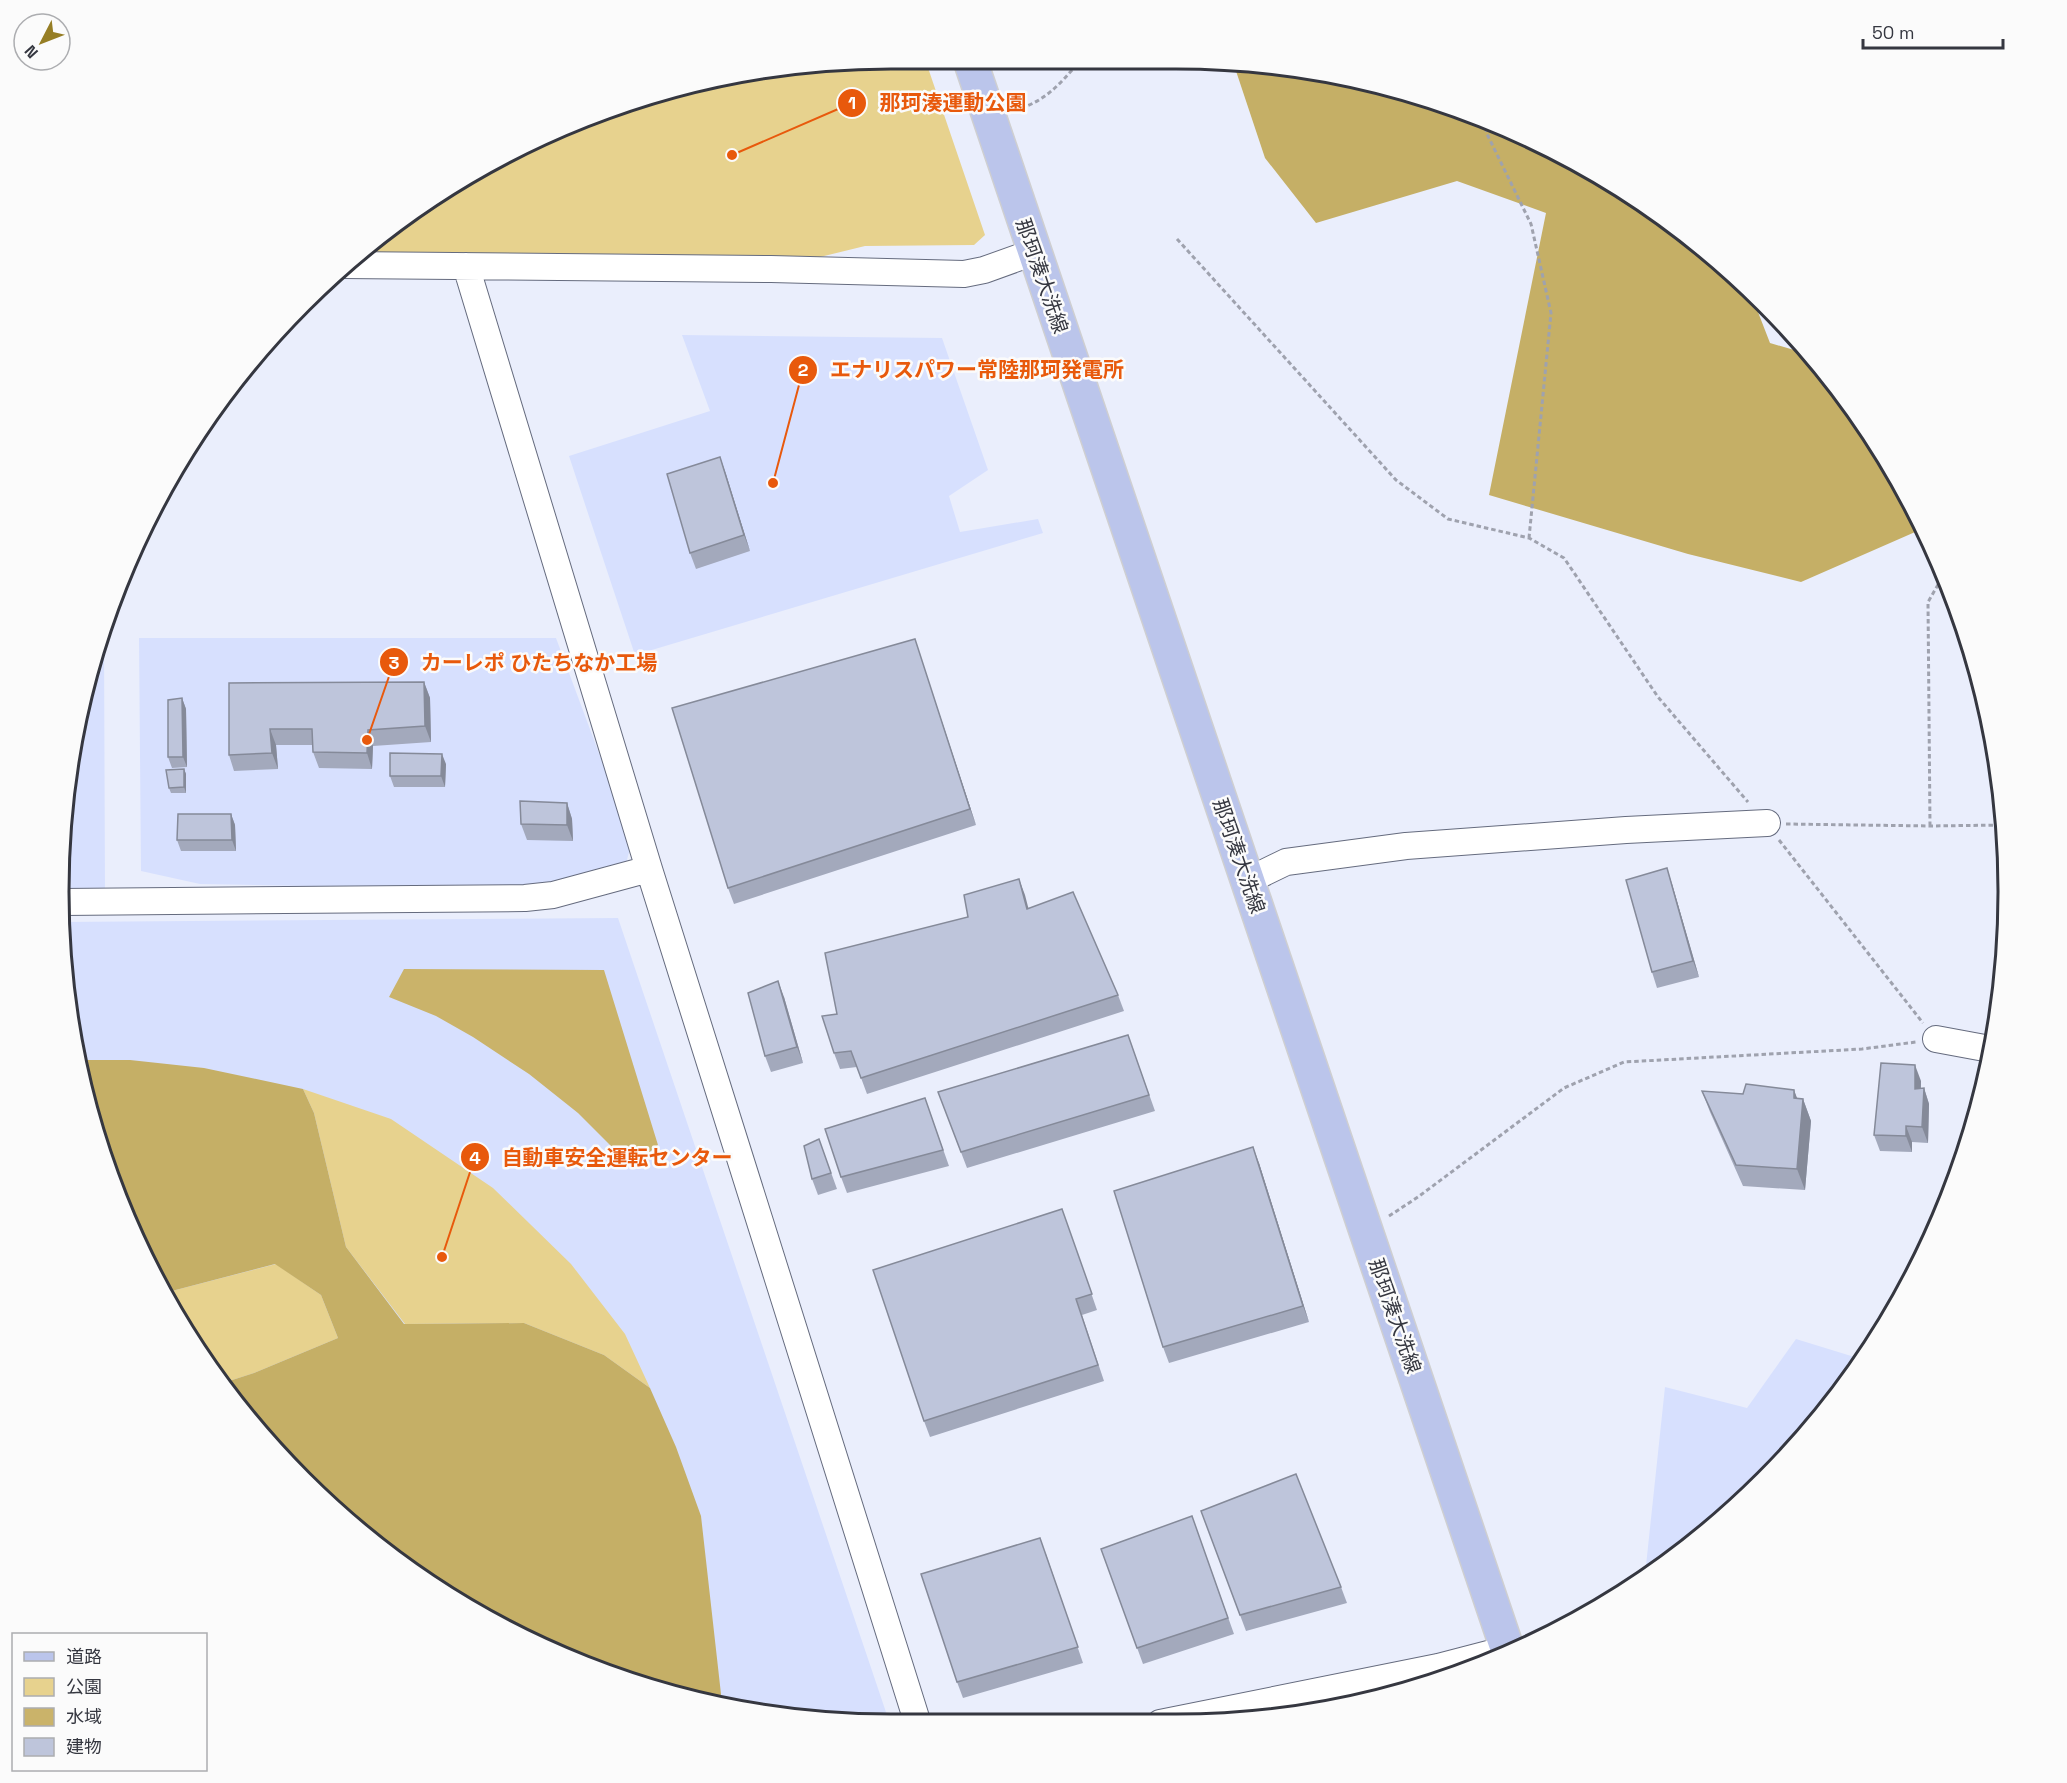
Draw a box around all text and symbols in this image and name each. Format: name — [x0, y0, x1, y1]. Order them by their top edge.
north arrow — [12, 12, 72, 72]
scale bar — [1863, 12, 2002, 50]
text: 50 m — [1872, 21, 1914, 44]
text: N — [20, 41, 43, 63]
callout: 那珂湊運動公園 — [837, 83, 1038, 122]
text: 那珂湊運動公園 — [880, 89, 1027, 116]
text: 1 — [848, 91, 856, 114]
street label: 那珂湊大洗線 — [1010, 215, 1074, 337]
callout: エナリスパワー常陸那珂発電所 — [788, 351, 1136, 390]
text: エナリスパワー常陸那珂発電所 — [830, 356, 1124, 383]
text: 2 — [798, 358, 809, 381]
callout: カーレポ ひたちなか工場 — [379, 643, 669, 682]
text: カーレポ ひたちなか工場 — [421, 649, 657, 676]
text: 3 — [389, 651, 400, 674]
street label: 那珂湊大洗線 — [1207, 795, 1271, 917]
callout: 自動車安全運転センター — [460, 1138, 745, 1177]
text: 自動車安全運転センター — [502, 1144, 733, 1171]
text: 4 — [469, 1146, 481, 1169]
street label: 那珂湊大洗線 — [1363, 1255, 1427, 1377]
legend — [12, 1633, 207, 1771]
text: 道路 — [66, 1645, 102, 1668]
text: 公園 — [66, 1675, 102, 1698]
text: 水域 — [66, 1705, 102, 1728]
text: 建物 — [66, 1735, 102, 1758]

